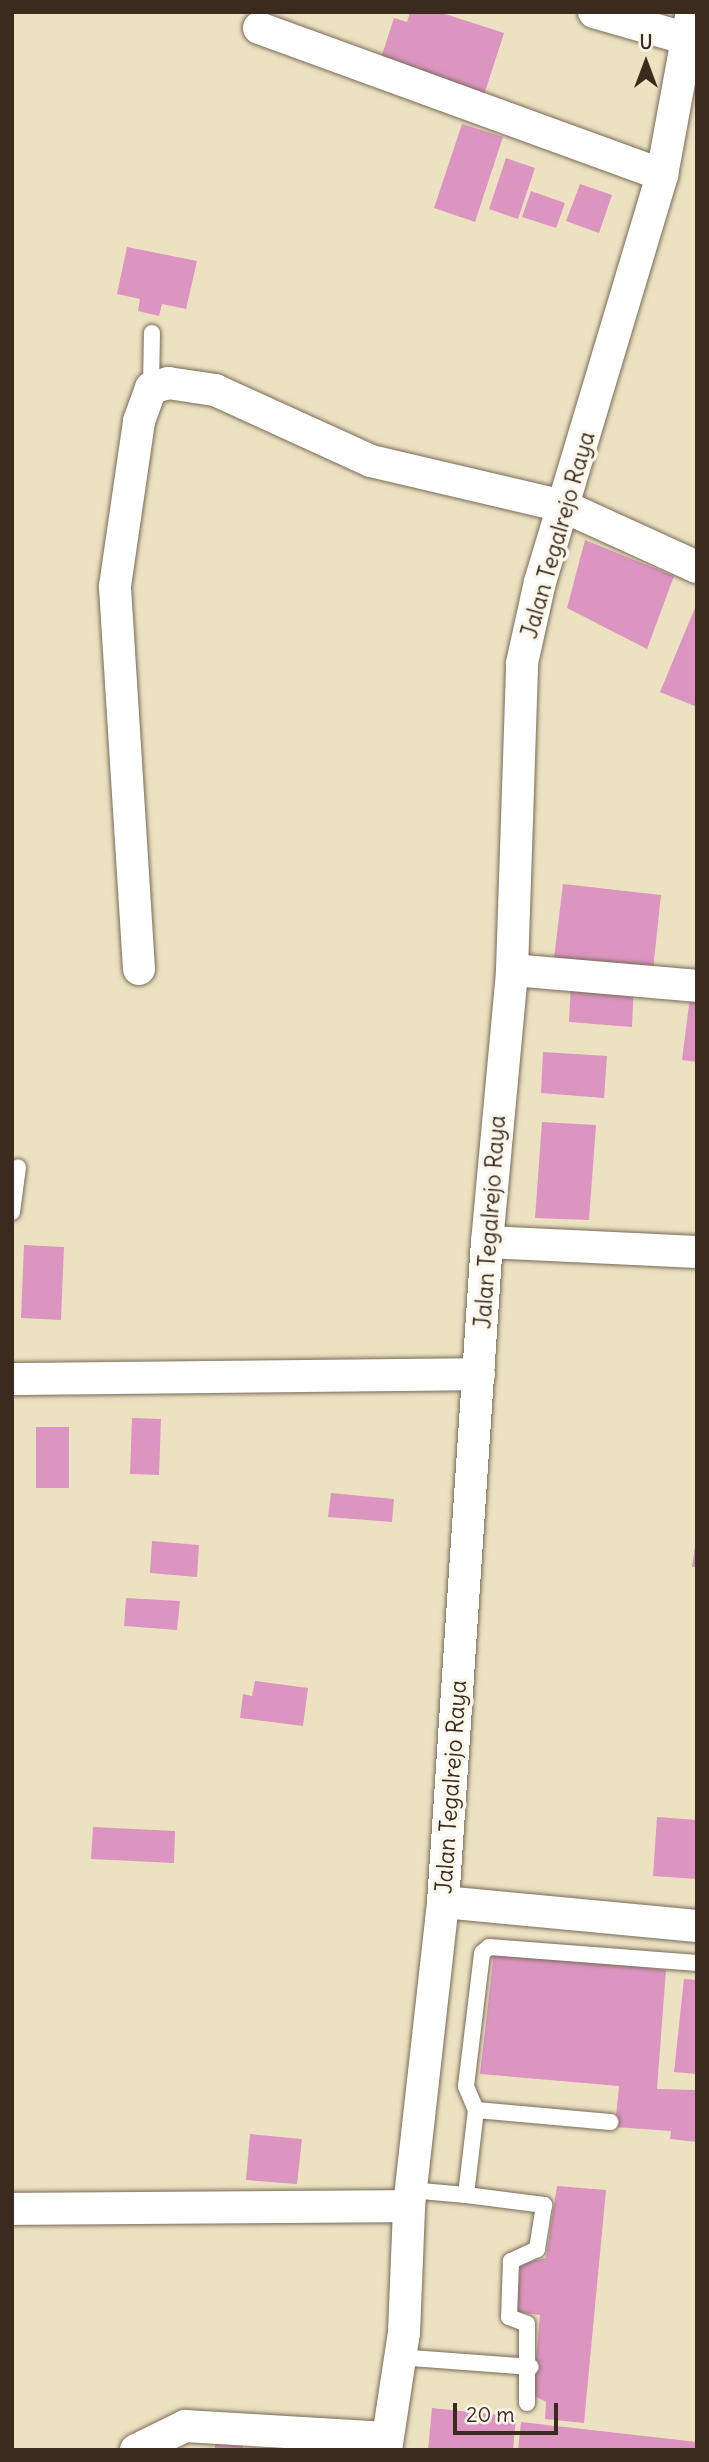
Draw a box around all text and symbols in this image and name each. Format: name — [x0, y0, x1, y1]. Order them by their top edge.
north arrow — [611, 28, 681, 98]
text: U — [640, 30, 652, 54]
street label: Jalan Tegalrejo Raya — [515, 428, 601, 642]
street label: Jalan Tegalrejo Raya — [469, 1114, 511, 1330]
street label: Jalan Tegalrejo Raya — [430, 1679, 472, 1895]
scale bar — [457, 2388, 562, 2432]
text: 20 m — [466, 2401, 515, 2428]

